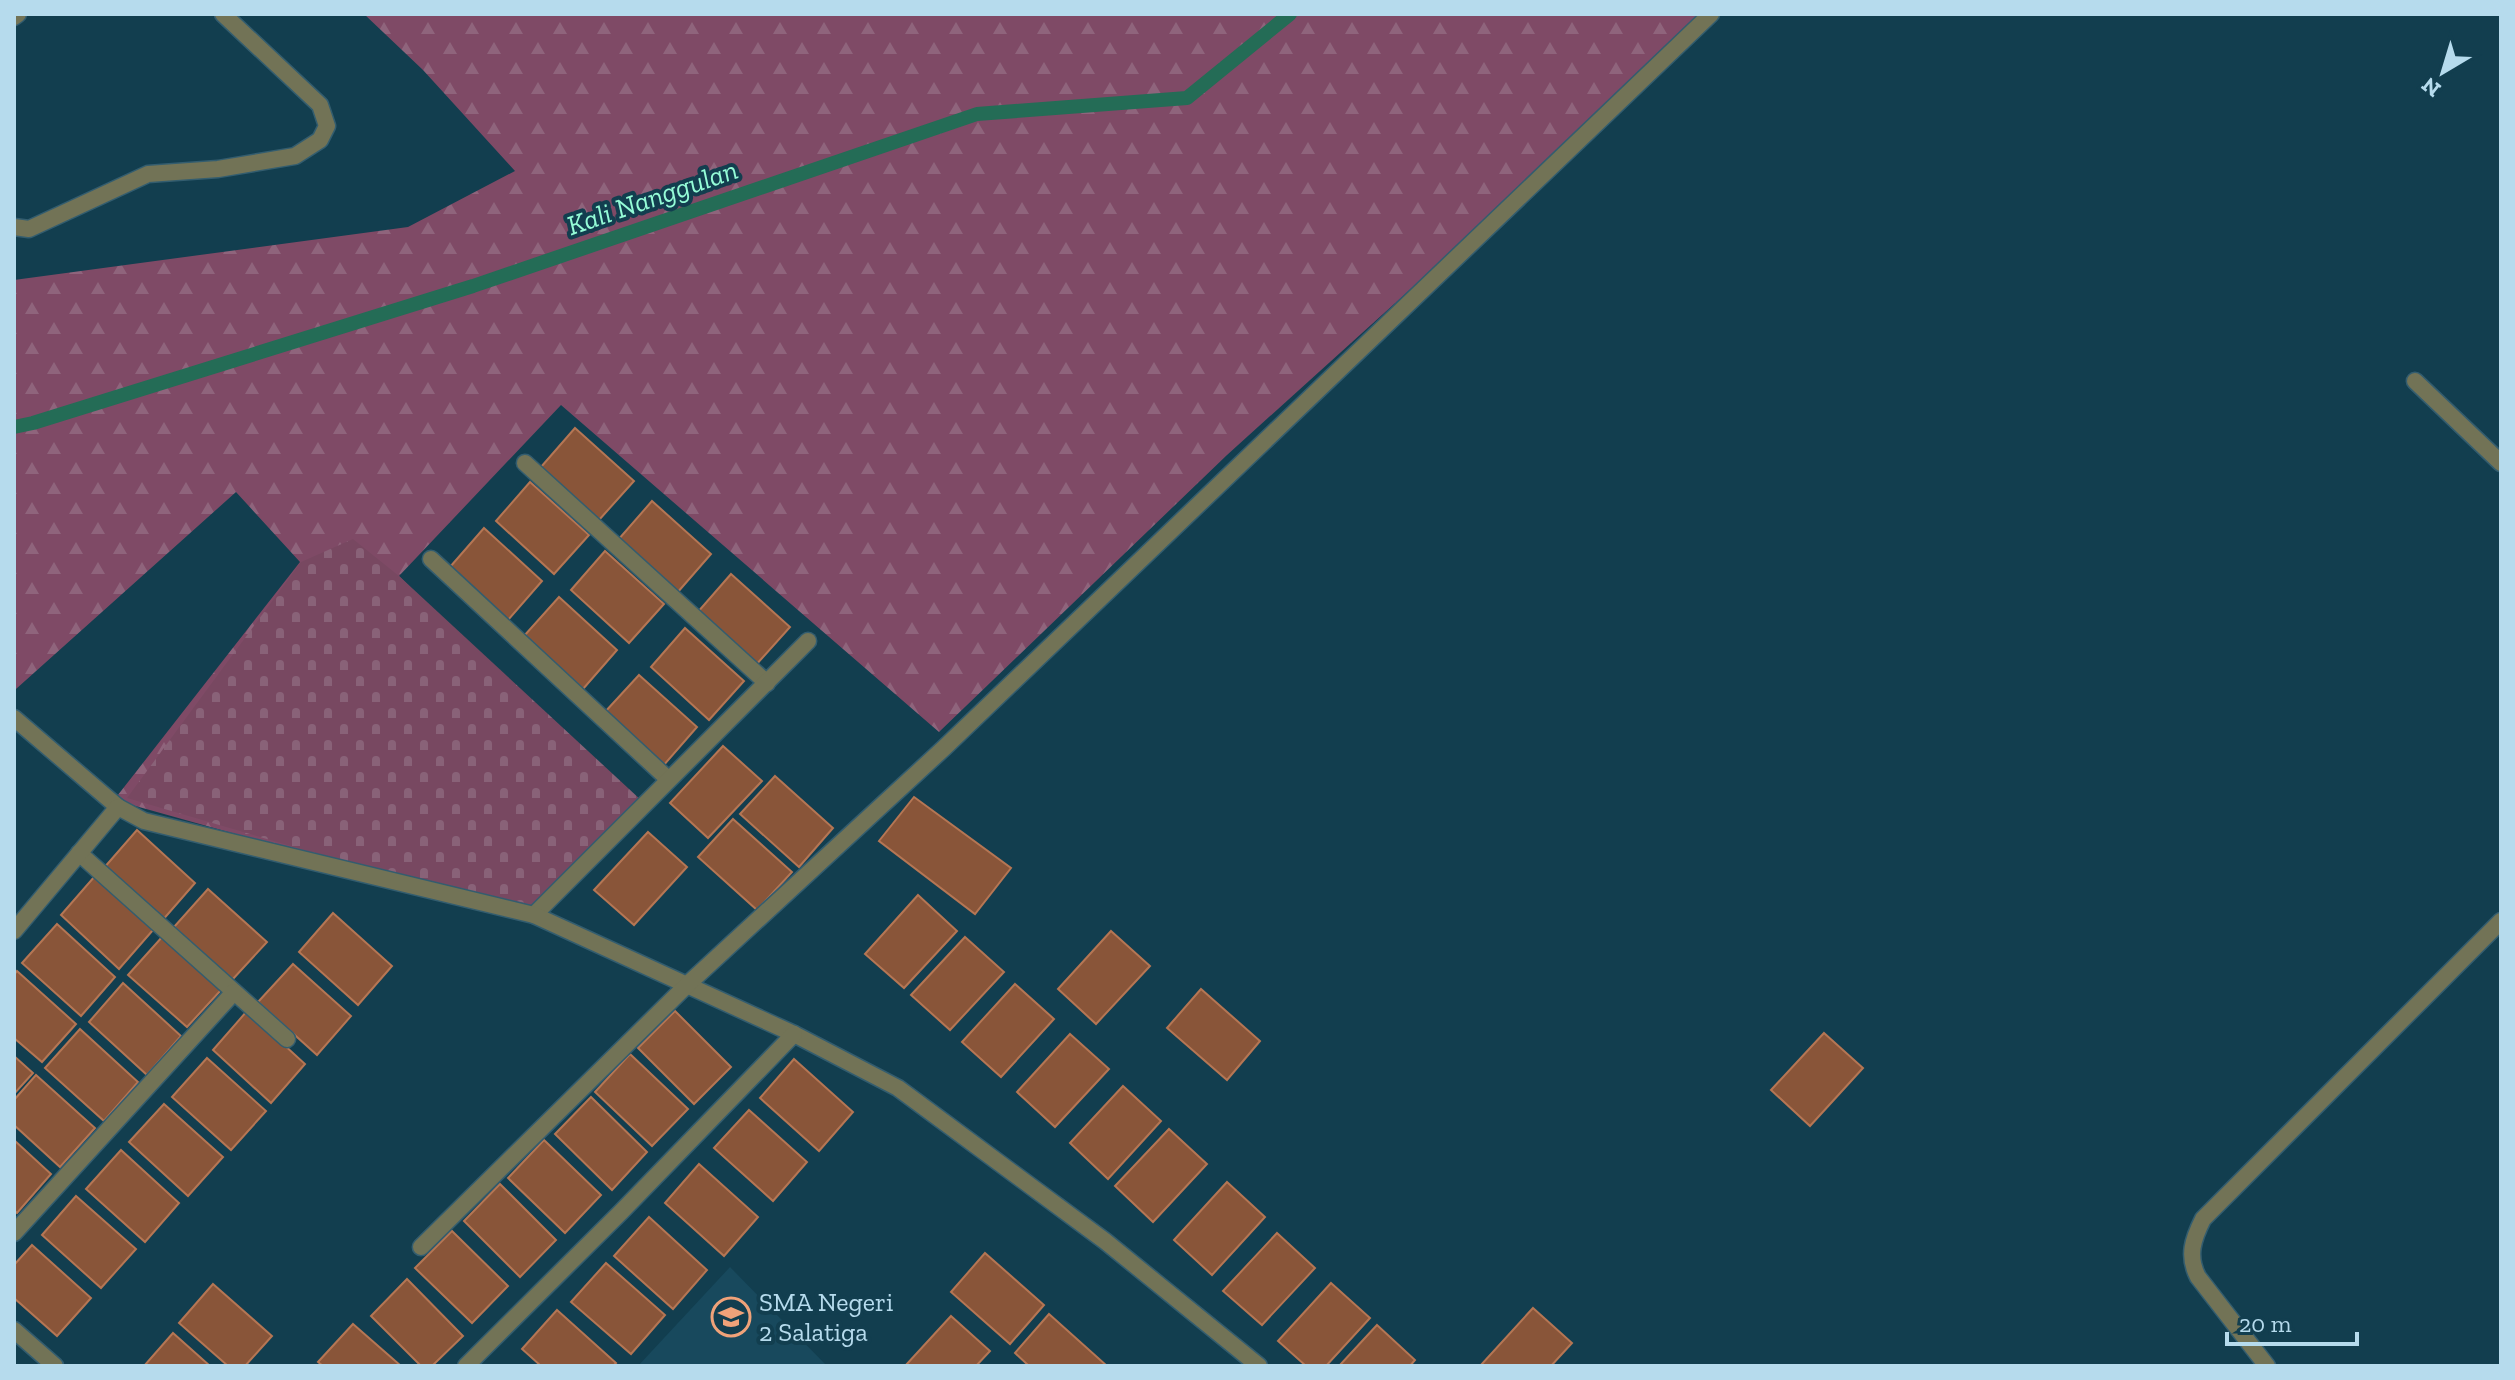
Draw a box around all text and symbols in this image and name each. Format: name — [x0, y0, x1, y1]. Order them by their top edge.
north arrow — [2403, 32, 2483, 112]
text: N — [2416, 71, 2446, 103]
water label: Kali Nanggulan — [563, 153, 742, 242]
place label: SMA Negeri 2 Salatiga — [759, 1286, 893, 1348]
school or university icon: SMA Negeri 2 Salatiga — [710, 1296, 752, 1338]
scale bar — [2227, 1296, 2357, 1346]
text: 20 m — [2239, 1309, 2292, 1338]

